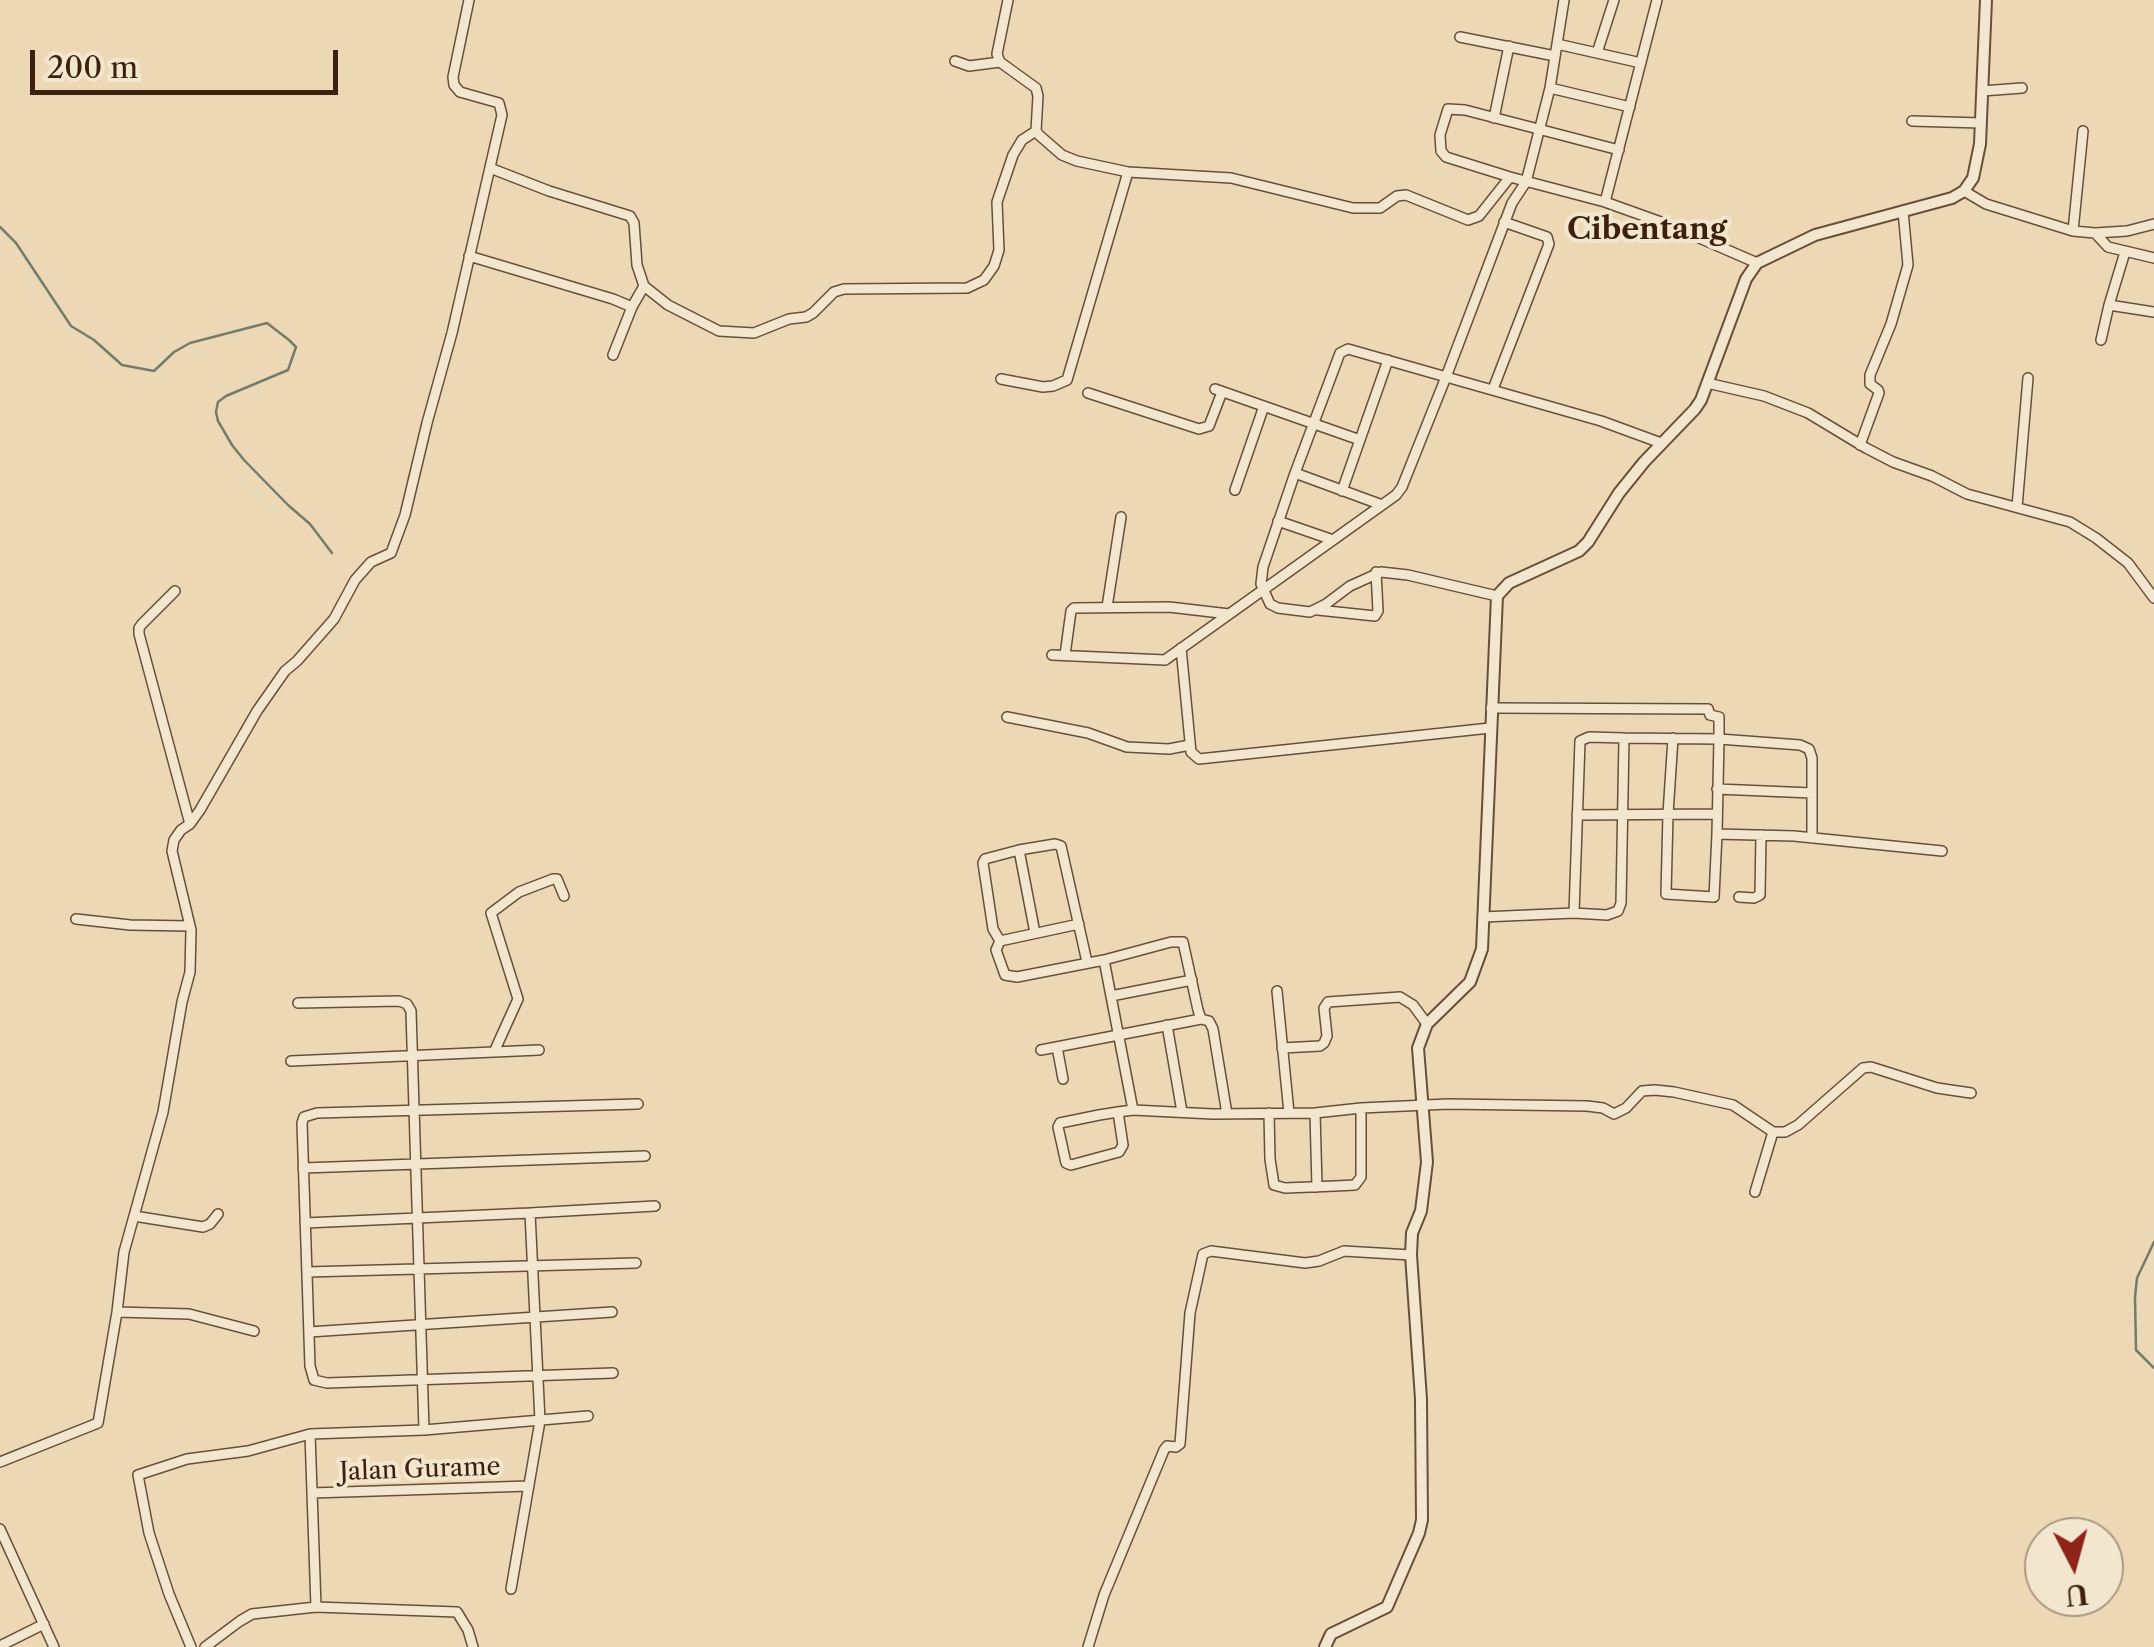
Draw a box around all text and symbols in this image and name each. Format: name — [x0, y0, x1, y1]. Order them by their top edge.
scale bar — [35, 30, 342, 92]
text: 200 m — [47, 49, 138, 86]
district label: Cibentang — [1567, 212, 1727, 248]
street label: Jalan Gurame — [339, 1452, 501, 1488]
north arrow — [2024, 1517, 2124, 1617]
text: U — [2064, 1577, 2090, 1613]

